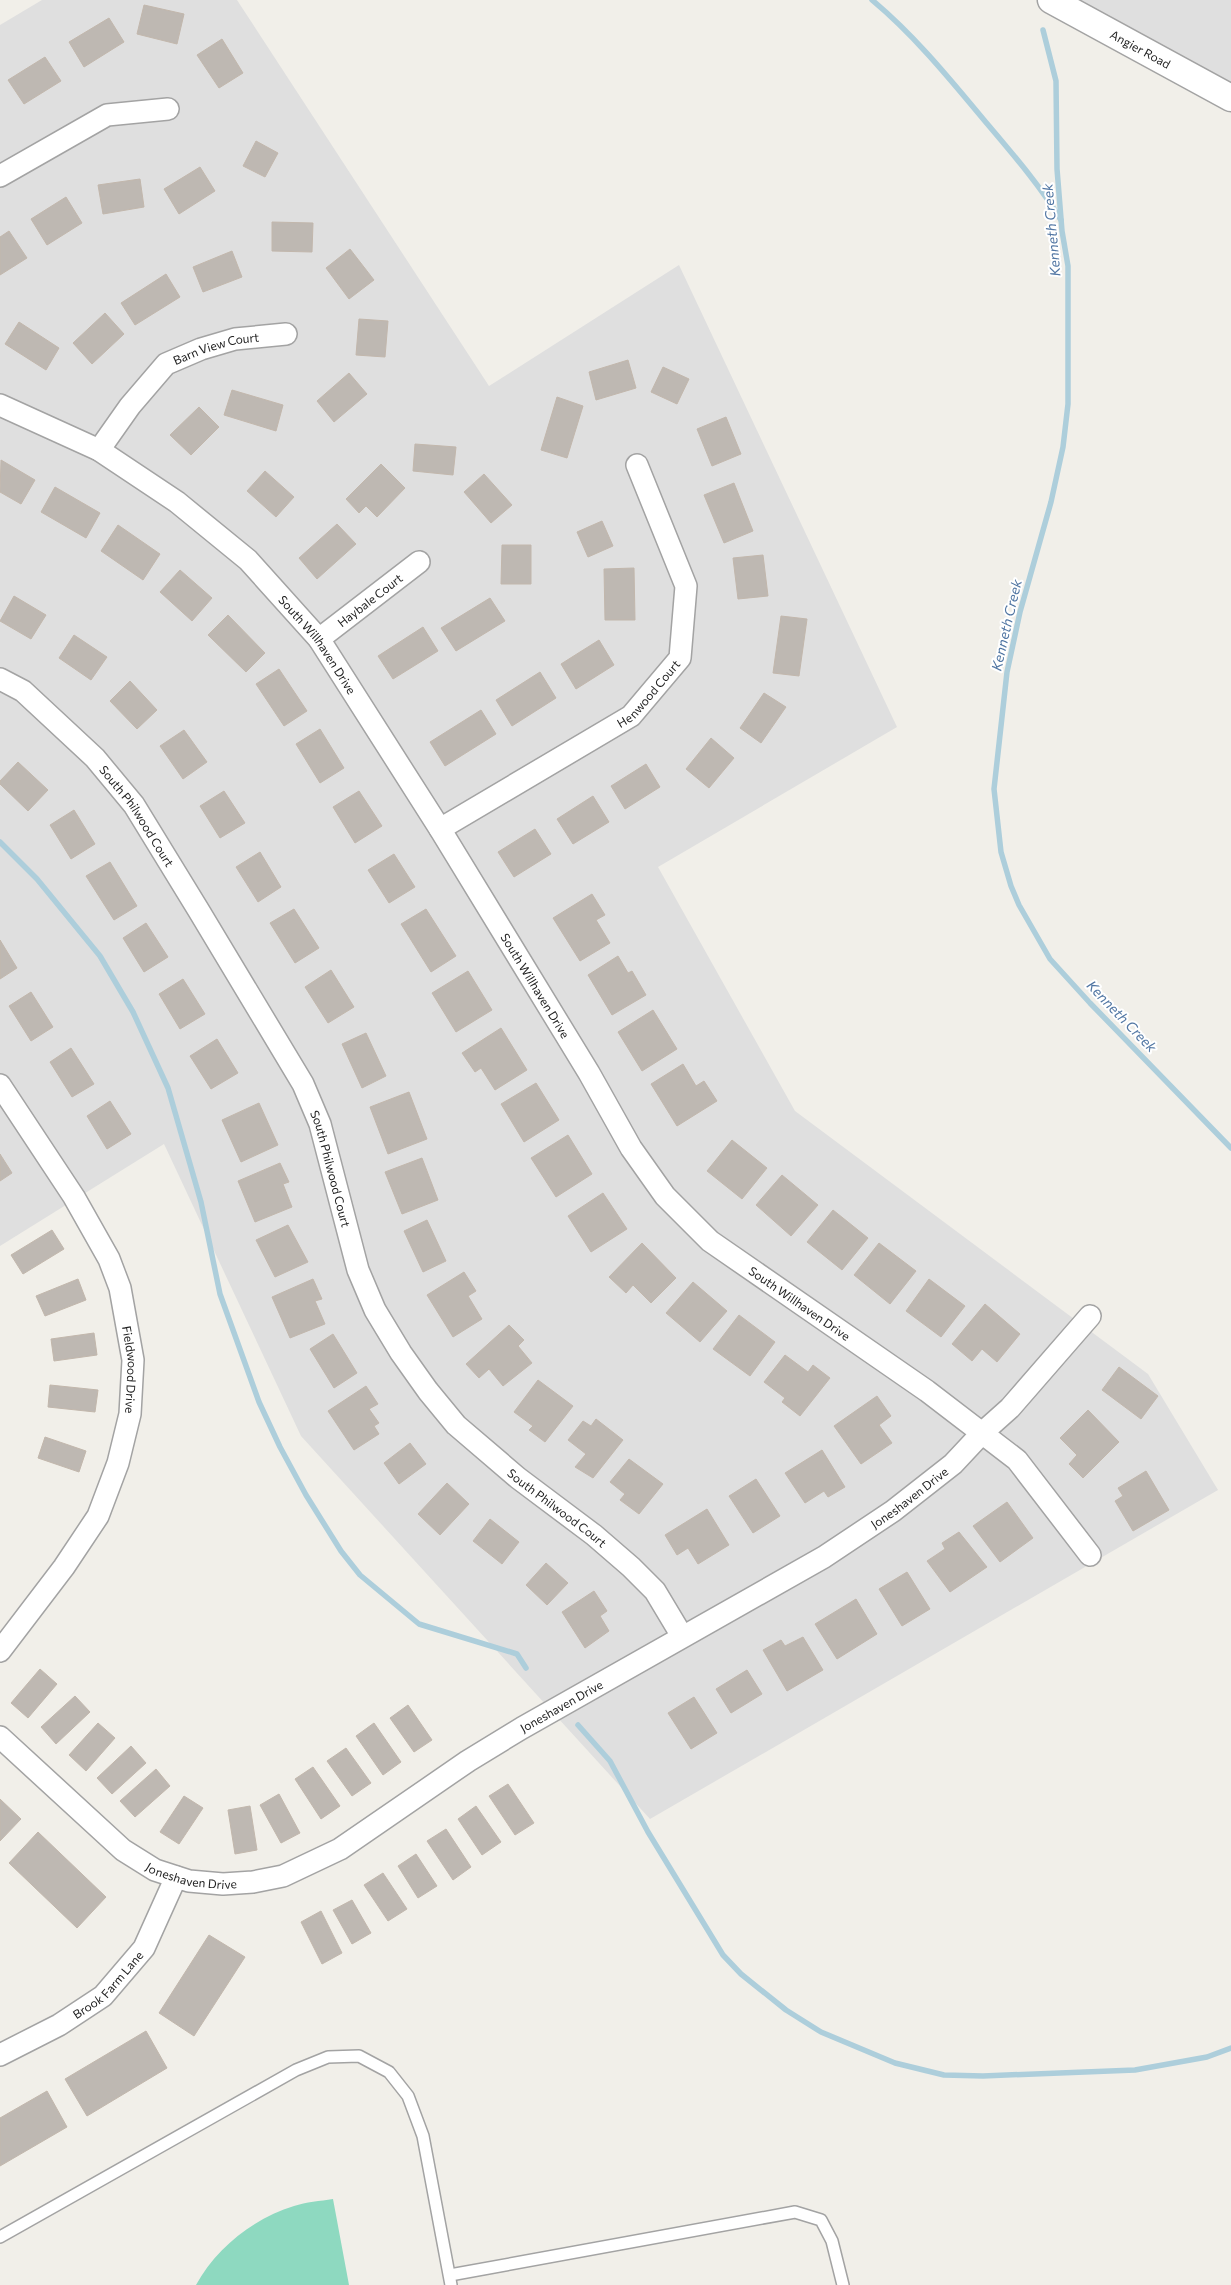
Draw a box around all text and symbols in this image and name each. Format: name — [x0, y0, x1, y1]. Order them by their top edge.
street label: Angier Road — [1108, 27, 1173, 71]
water label: Kenneth Creek — [1038, 182, 1064, 277]
street label: Barn View Court — [171, 330, 260, 367]
street label: Haybale Court — [334, 570, 405, 629]
water label: Kenneth Creek — [987, 577, 1025, 672]
street label: South Willhaven Drive — [276, 592, 359, 696]
street label: Henwood Court — [614, 657, 683, 730]
street label: South Philwood Court — [97, 762, 177, 869]
street label: South Willhaven Drive — [498, 931, 573, 1040]
water label: Kenneth Creek — [1084, 977, 1161, 1056]
street label: South Philwood Court — [308, 1108, 354, 1229]
street label: South Willhaven Drive — [746, 1263, 853, 1343]
street label: Fieldwood Drive — [120, 1325, 140, 1414]
street label: Joneshaven Drive — [868, 1464, 950, 1532]
street label: South Philwood Court — [505, 1465, 610, 1550]
street label: Joneshaven Drive — [517, 1677, 605, 1736]
street label: Joneshaven Drive — [143, 1859, 237, 1891]
street label: Brook Farm Lane — [70, 1948, 146, 2021]

